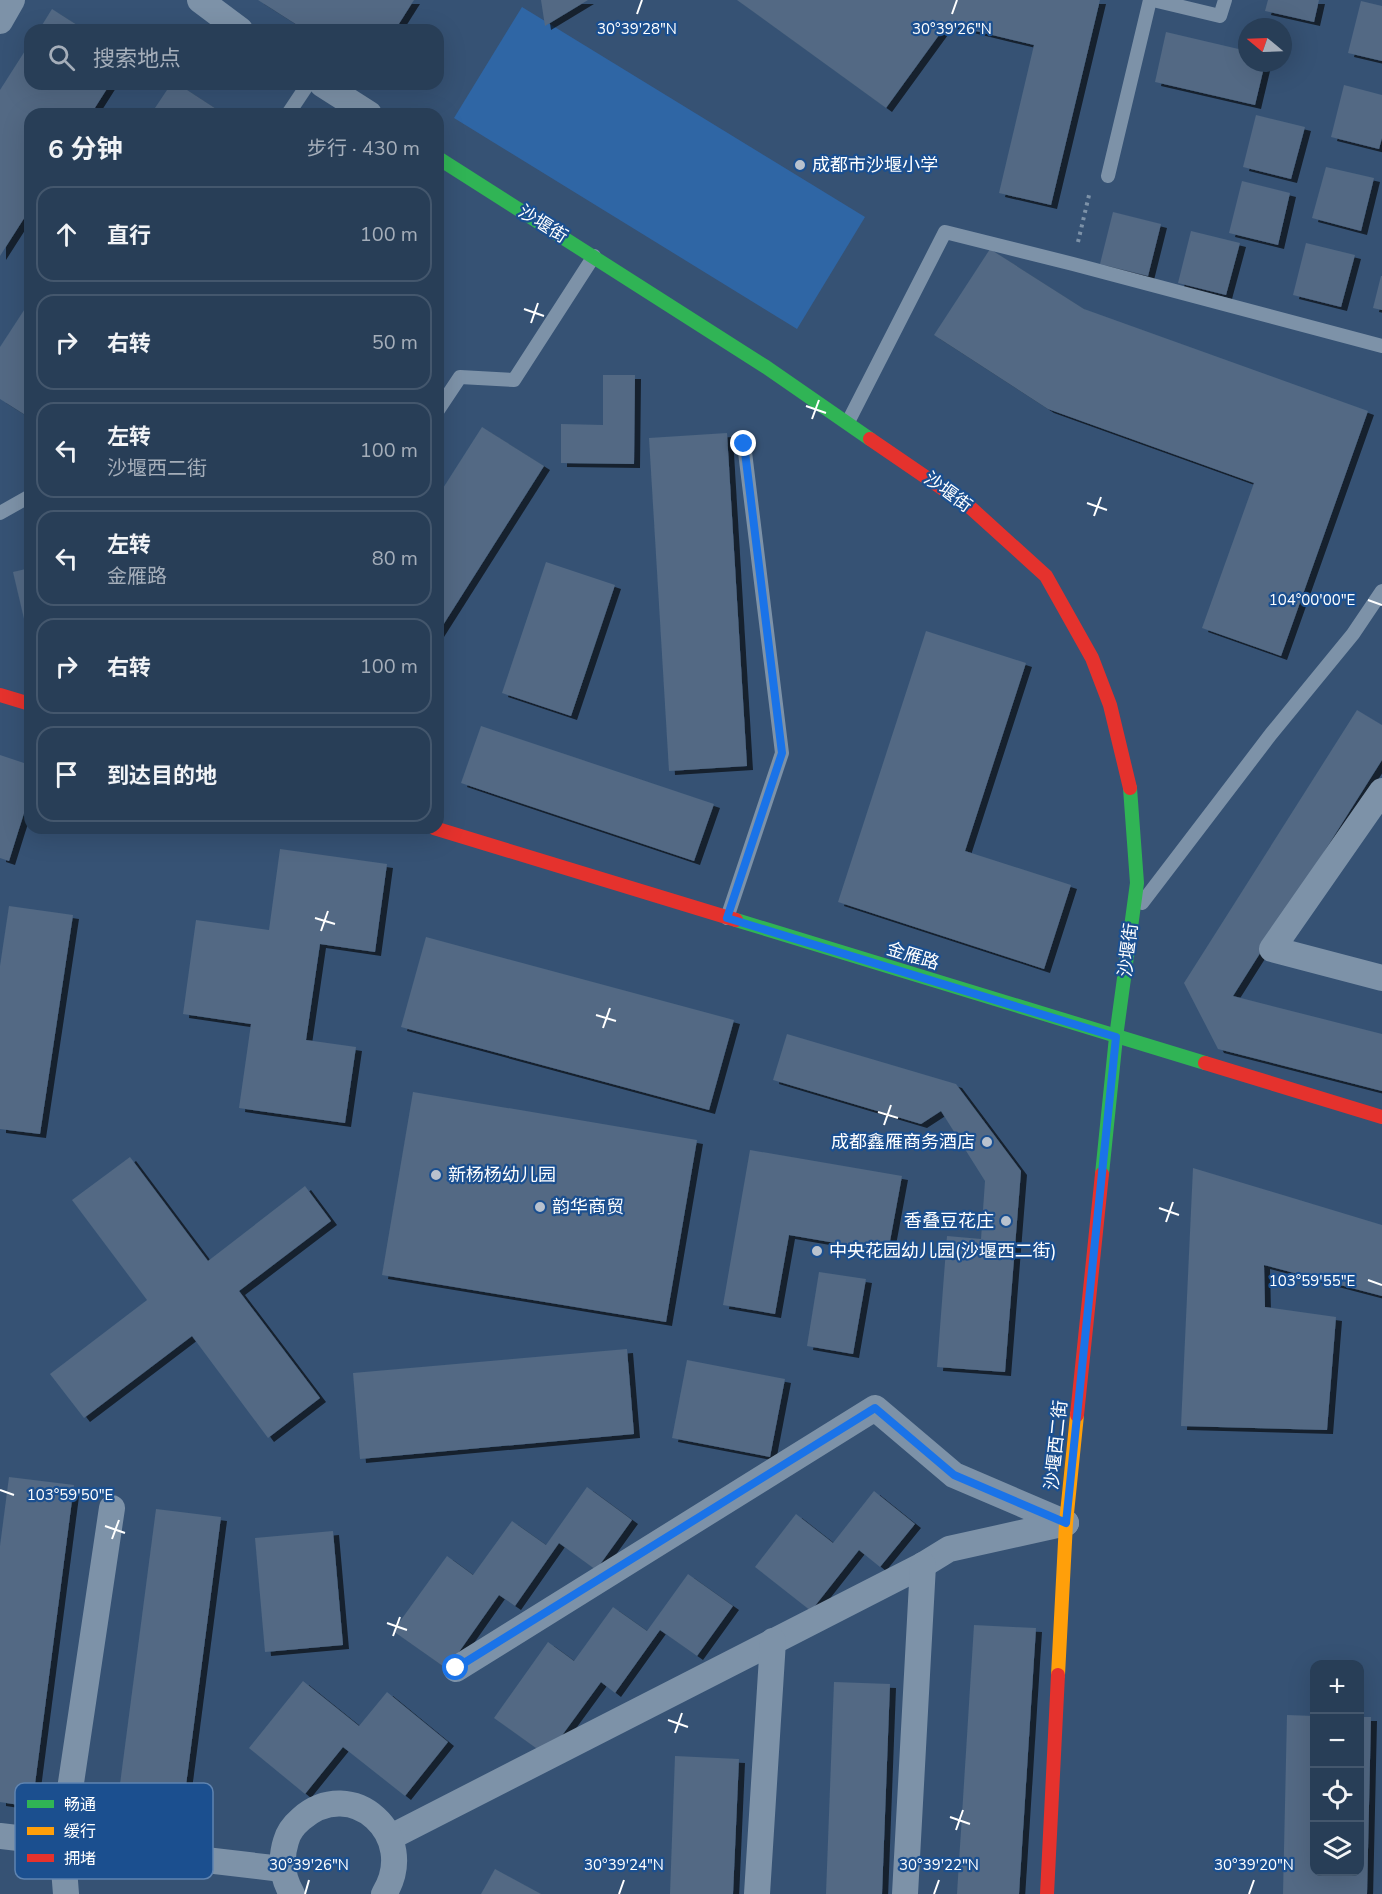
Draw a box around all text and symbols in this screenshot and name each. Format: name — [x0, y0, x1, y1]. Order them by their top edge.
north arrow — [1238, 18, 1292, 72]
text: 30°39'28"N — [597, 19, 677, 39]
text: 30°39'26"N — [912, 19, 992, 39]
search box — [24, 24, 444, 90]
icon: search — [45, 41, 78, 74]
text: 搜索地点 — [93, 44, 181, 74]
text: 6 分钟 — [48, 132, 123, 167]
text: 步行 · 430 m — [307, 135, 420, 162]
place label: 成都市沙堰小学 — [812, 153, 938, 177]
marker: 成都市沙堰小学 — [793, 158, 807, 172]
street label: 沙堰街 — [514, 200, 572, 248]
icon: ahead — [50, 218, 83, 251]
text: 直行 — [107, 221, 151, 251]
text: 100 m — [360, 221, 418, 248]
icon: right — [50, 326, 83, 359]
text: 右转 — [107, 329, 151, 359]
text: 50 m — [372, 329, 418, 356]
text: 左转 — [107, 422, 151, 452]
route end — [730, 430, 756, 456]
icon: left — [50, 434, 83, 467]
text: 100 m — [360, 437, 418, 464]
text: 沙堰西二街 — [107, 455, 207, 482]
street label: 沙堰街 — [919, 466, 977, 518]
text: 左转 — [107, 530, 151, 560]
icon: left — [50, 542, 83, 575]
text: 80 m — [372, 545, 418, 572]
text: 金雁路 — [107, 563, 167, 590]
text: 104°00'00"E — [1269, 590, 1355, 610]
icon: right — [50, 650, 83, 683]
text: 右转 — [107, 653, 151, 683]
text: 100 m — [360, 653, 418, 680]
icon: arrive — [50, 758, 83, 791]
text: 到达目的地 — [107, 761, 217, 791]
street label: 沙堰街 — [1113, 922, 1143, 978]
street label: 金雁路 — [884, 937, 942, 975]
place label: 成都鑫雁商务酒店 — [831, 1130, 975, 1154]
marker: 成都鑫雁商务酒店 — [980, 1135, 994, 1149]
place label: 新杨杨幼儿园 — [448, 1163, 556, 1187]
marker: 新杨杨幼儿园 — [429, 1168, 443, 1182]
place label: 韵华商贸 — [552, 1195, 624, 1219]
marker: 韵华商贸 — [533, 1200, 547, 1214]
place label: 香叠豆花庄 — [904, 1209, 994, 1233]
marker: 香叠豆花庄 — [999, 1214, 1013, 1228]
place label: 中央花园幼儿园(沙堰西二街) — [829, 1239, 1056, 1263]
marker: 中央花园幼儿园(沙堰西二街) — [810, 1244, 824, 1258]
text: 103°59'55"E — [1269, 1271, 1355, 1291]
street label: 沙堰西二街 — [1039, 1399, 1073, 1491]
text: 103°59'50"E — [27, 1485, 113, 1505]
route start — [442, 1654, 468, 1680]
map controls — [1310, 1660, 1364, 1876]
button: + — [1310, 1660, 1364, 1714]
button: − — [1310, 1714, 1364, 1768]
button: locate — [1310, 1768, 1364, 1822]
legend — [15, 1783, 213, 1879]
text: 畅通 — [64, 1794, 96, 1816]
text: 缓行 — [64, 1821, 96, 1843]
button: layers — [1310, 1822, 1364, 1876]
text: 拥堵 — [64, 1848, 96, 1870]
text: 30°39'26"N — [269, 1855, 349, 1875]
text: 30°39'24"N — [584, 1855, 664, 1875]
text: 30°39'22"N — [899, 1855, 979, 1875]
text: 30°39'20"N — [1214, 1855, 1294, 1875]

